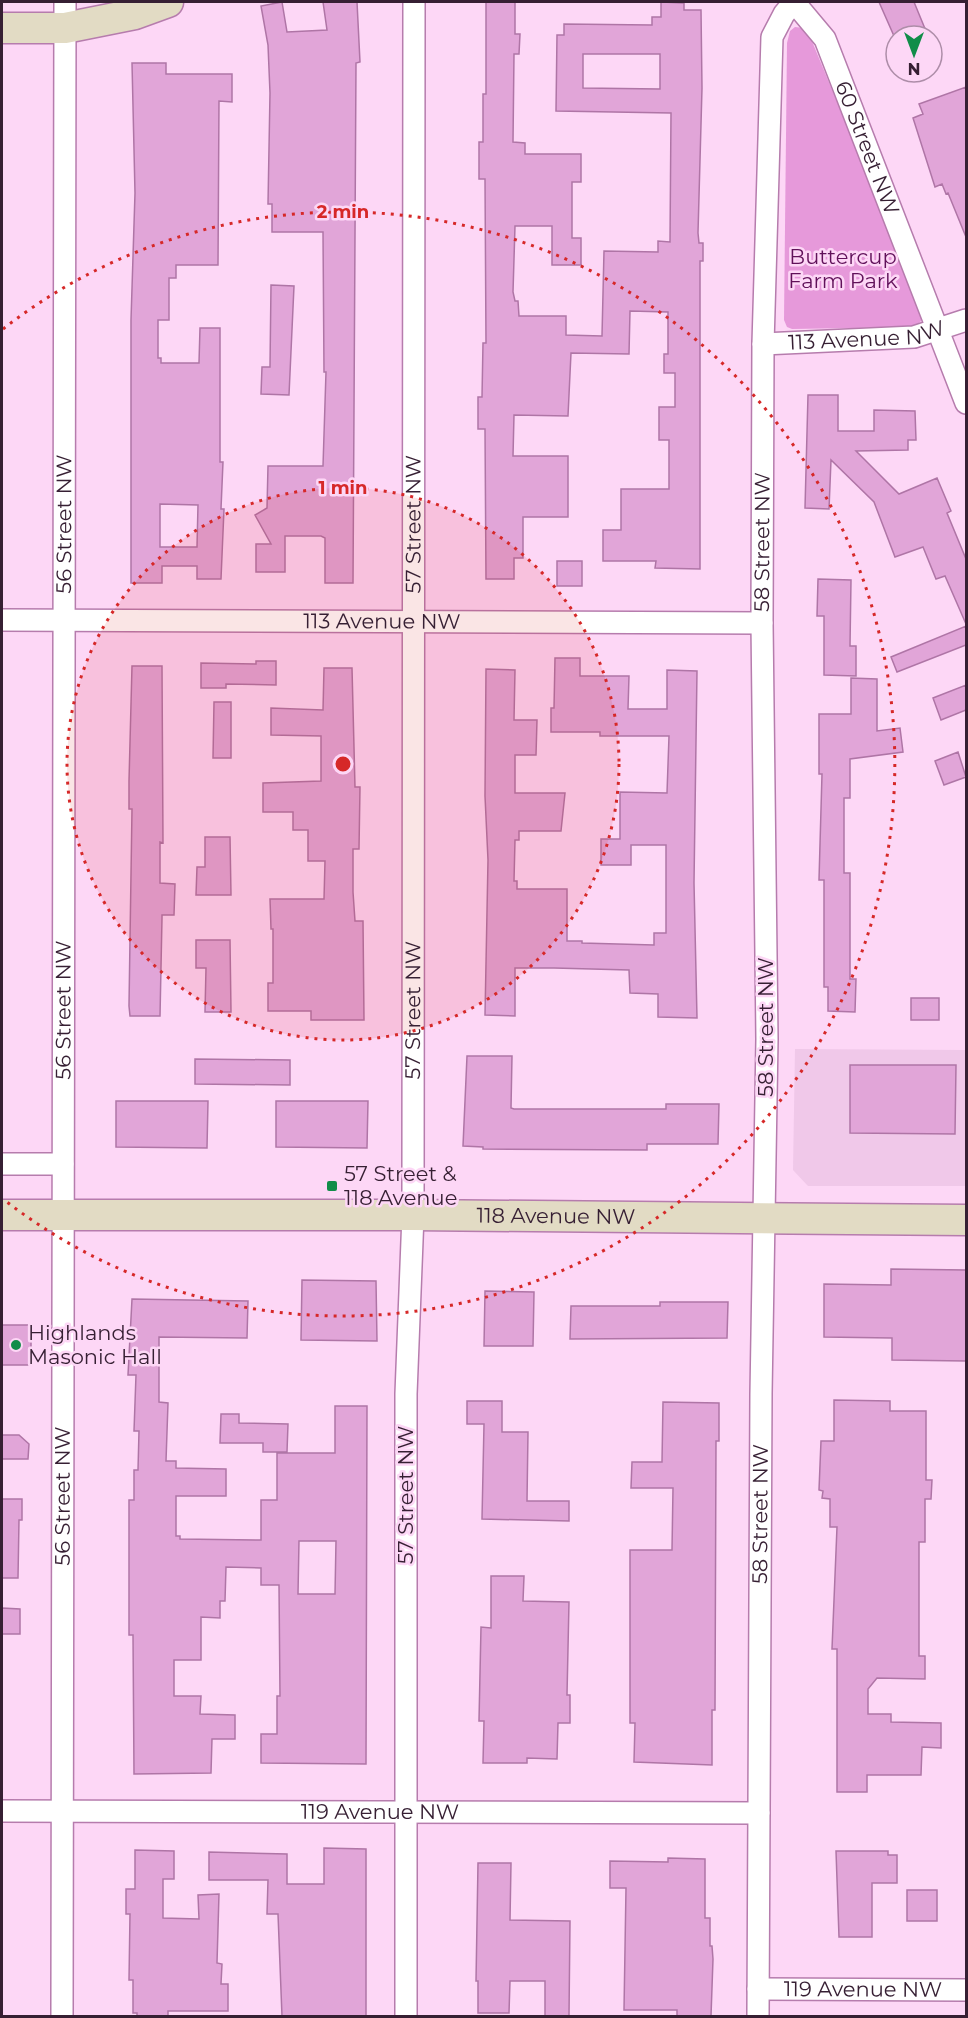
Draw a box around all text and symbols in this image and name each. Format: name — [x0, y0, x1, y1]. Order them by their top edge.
north arrow — [884, 24, 944, 84]
text: N — [908, 59, 920, 78]
street label: 60 Street NW — [830, 77, 905, 218]
text: 2 min — [317, 201, 369, 223]
park label: Buttercup Farm Park — [788, 244, 898, 293]
street label: 113 Avenue NW — [788, 315, 948, 355]
street label: 56 Street NW — [51, 454, 76, 594]
street label: 57 Street NW — [401, 455, 426, 593]
street label: 58 Street NW — [749, 472, 775, 612]
text: 1 min — [319, 477, 367, 499]
street label: 113 Avenue NW — [303, 608, 461, 634]
centre of rings — [333, 754, 353, 774]
street label: 56 Street NW — [50, 940, 76, 1080]
street label: 57 Street NW — [400, 941, 425, 1079]
street label: 58 Street NW — [753, 957, 778, 1097]
place label: 57 Street & 118 Avenue — [344, 1161, 457, 1210]
marker: 57 Street & 118 Avenue — [325, 1179, 339, 1193]
street label: 118 Avenue NW — [476, 1203, 636, 1229]
place label: Highlands Masonic Hall — [28, 1320, 162, 1369]
marker: Highlands Masonic Hall — [9, 1338, 23, 1352]
street label: 56 Street NW — [50, 1426, 75, 1566]
street label: 57 Street NW — [393, 1426, 418, 1564]
street label: 58 Street NW — [747, 1444, 773, 1584]
street label: 119 Avenue NW — [301, 1799, 459, 1824]
street label: 119 Avenue NW — [784, 1976, 942, 2002]

